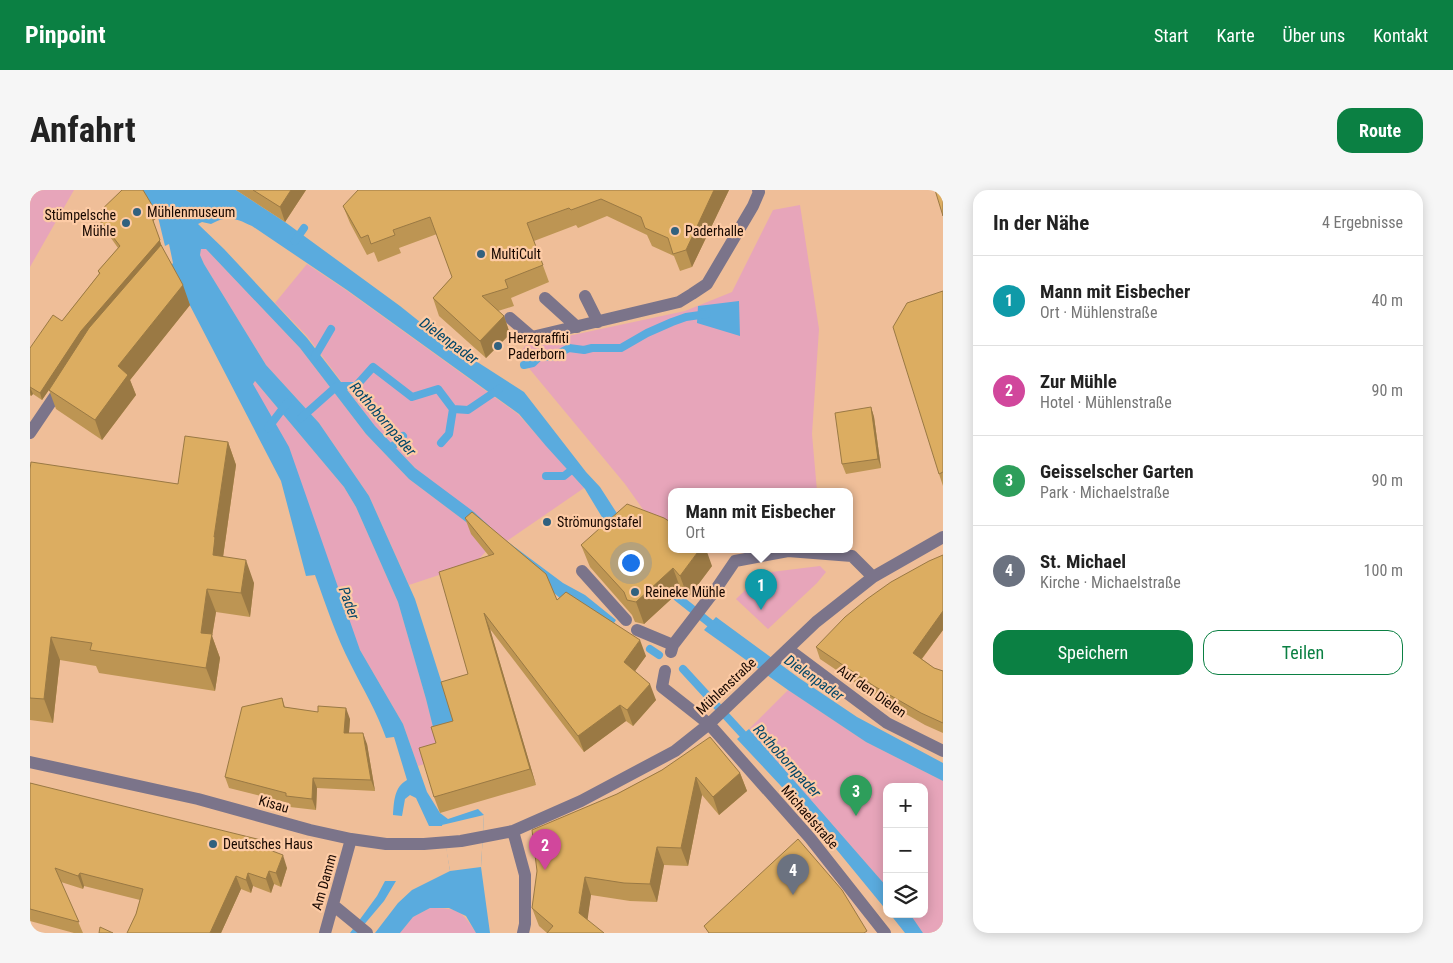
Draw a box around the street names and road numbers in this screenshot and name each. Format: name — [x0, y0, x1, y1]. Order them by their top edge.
street label: Mühlenstraße — [693, 654, 759, 718]
street label: Auf den Dielen — [835, 661, 909, 721]
street label: Michaelstraße — [778, 782, 842, 852]
street label: Kisau — [257, 792, 291, 816]
street label: Am Damm — [308, 852, 340, 912]

